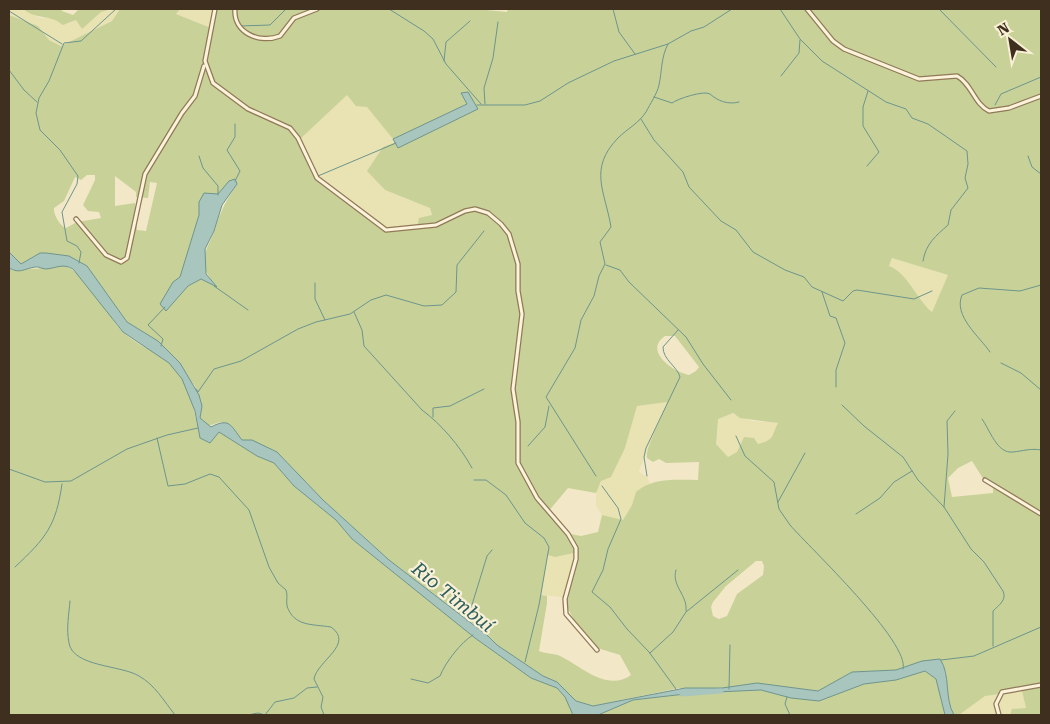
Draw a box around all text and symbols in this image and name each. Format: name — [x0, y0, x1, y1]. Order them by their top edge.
north arrow — [985, 15, 1035, 65]
text: N — [995, 19, 1012, 38]
water label: Rio Timbuí — [406, 556, 500, 638]

